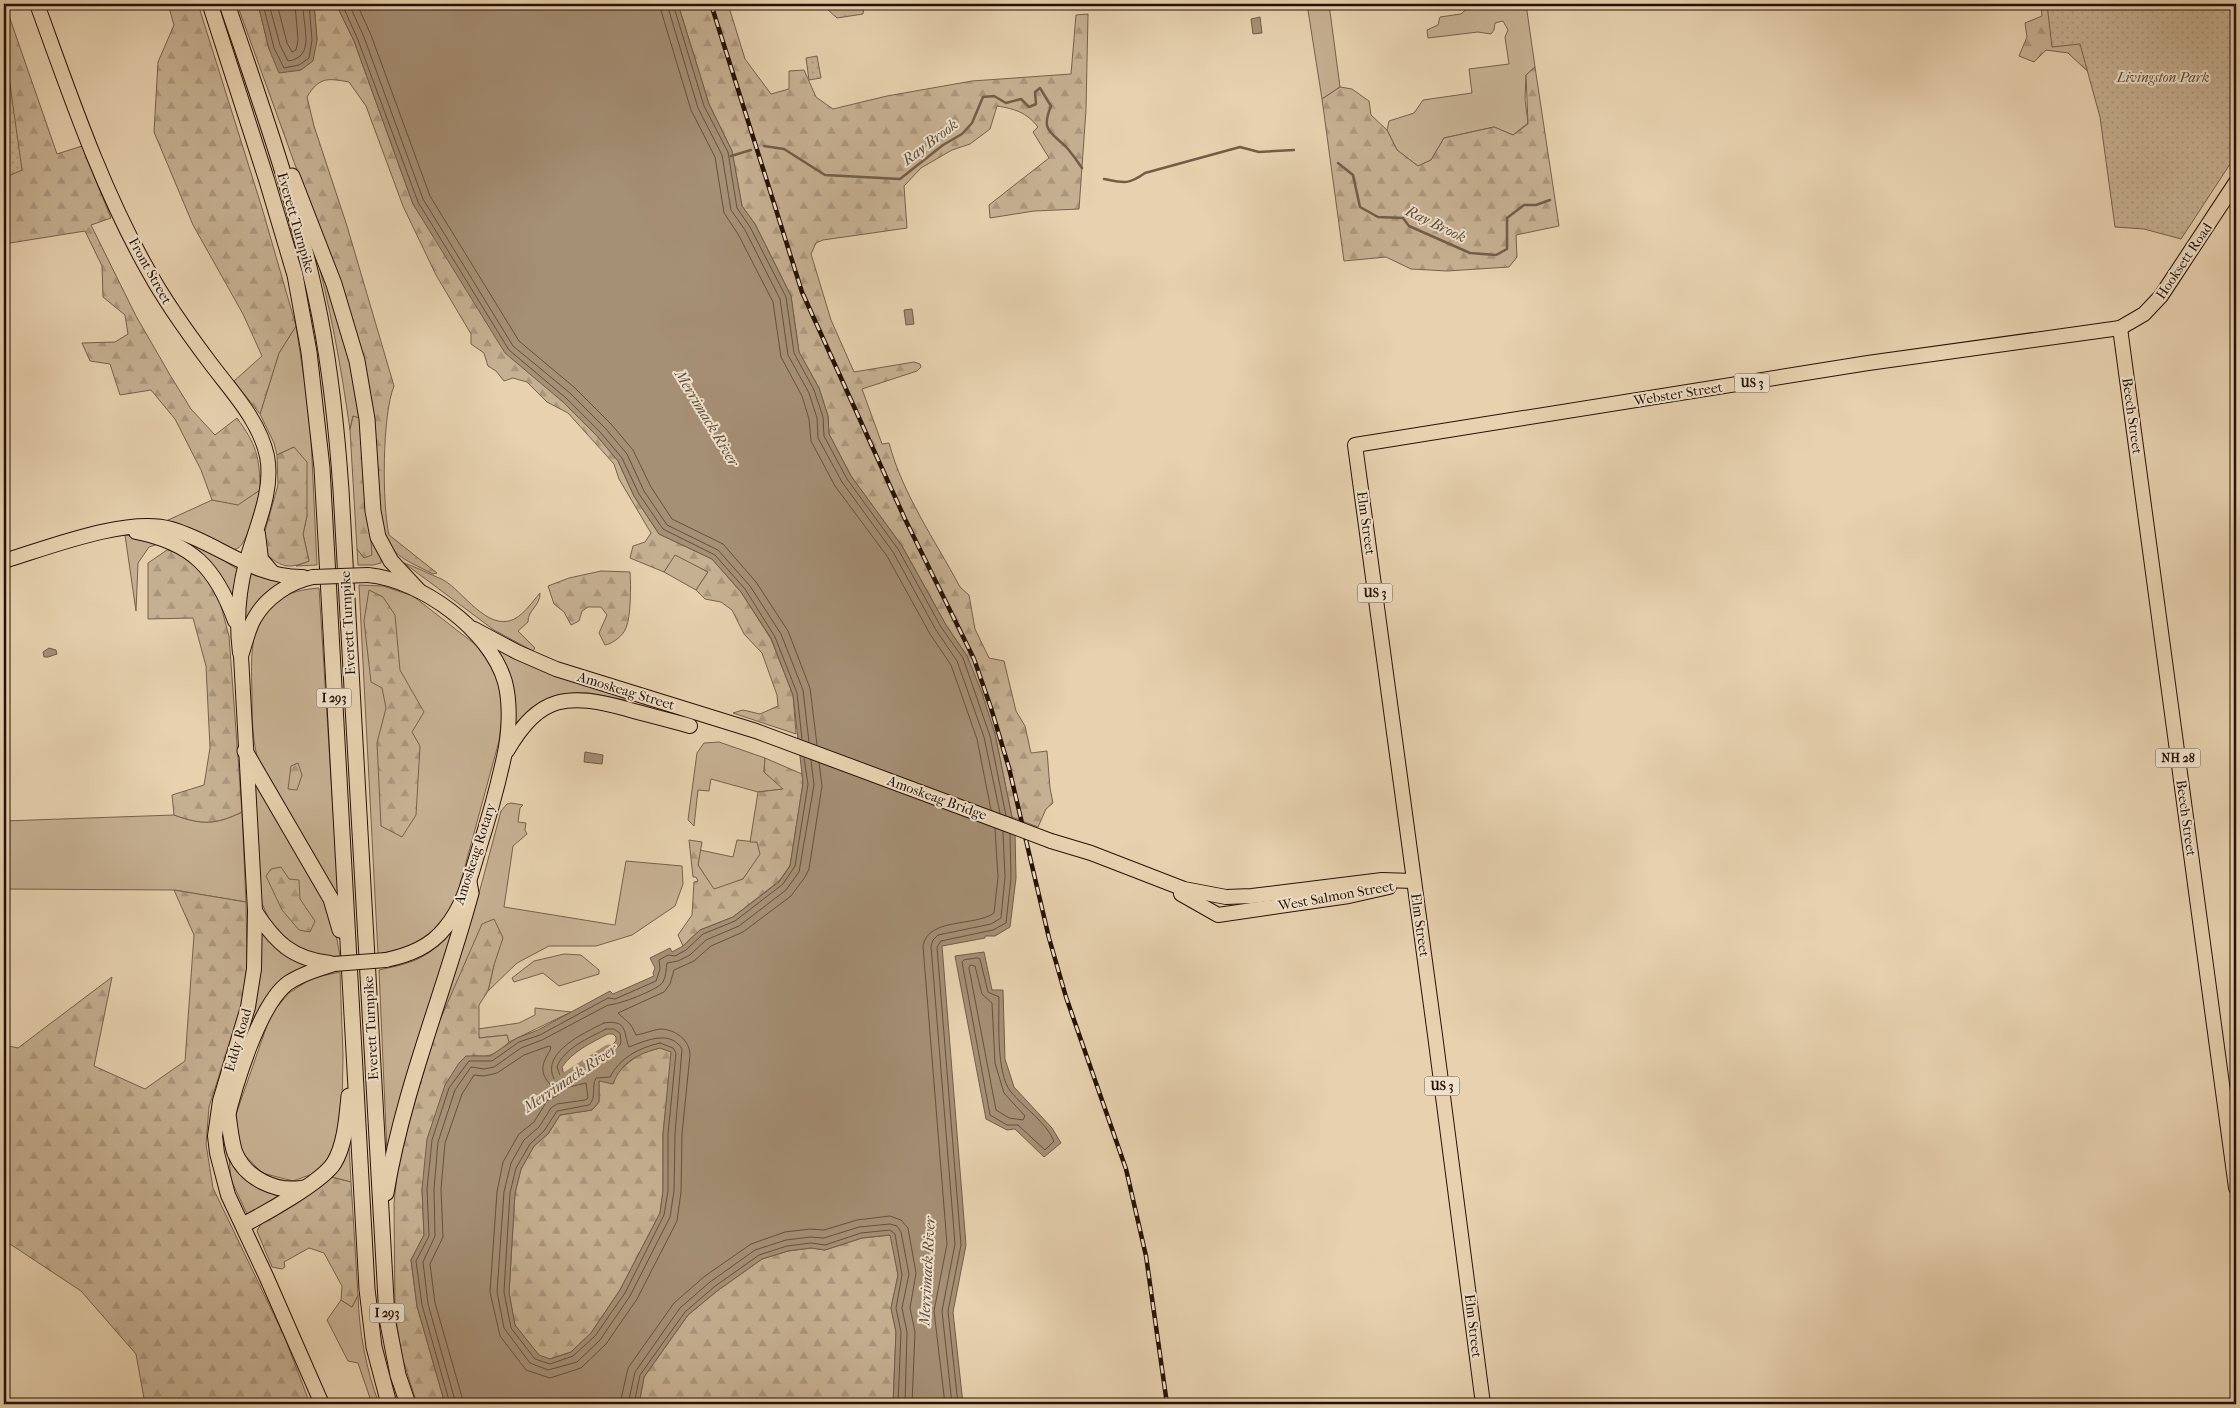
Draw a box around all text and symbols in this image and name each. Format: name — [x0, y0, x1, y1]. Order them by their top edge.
park label: Livingston Park — [2116, 69, 2209, 86]
water label: Ray Brook — [898, 115, 962, 169]
street label: Everett Turnpike — [273, 170, 319, 276]
water label: Ray Brook — [1402, 201, 1469, 246]
street label: Hooksett Road — [2152, 219, 2216, 302]
street label: Front Street — [125, 235, 175, 307]
water label: Merrimack River — [671, 366, 744, 471]
road number: US 3 — [1734, 373, 1770, 392]
street label: Beech Street — [2118, 377, 2146, 455]
street label: Webster Street — [1631, 379, 1724, 410]
street label: Elm Street — [1353, 490, 1379, 556]
street label: Everett Turnpike — [337, 570, 359, 676]
road number: US 3 — [1358, 584, 1392, 602]
street label: Amoskeag Street — [574, 668, 677, 714]
road number: I 293 — [316, 688, 352, 708]
road number: NH 28 — [2156, 748, 2200, 768]
street label: Amoskeag Bridge — [884, 772, 989, 824]
street label: Beech Street — [2172, 779, 2200, 857]
street label: Amoskeag Rotary — [450, 801, 500, 908]
street label: West Salmon Street — [1276, 877, 1395, 915]
street label: Elm Street — [1407, 892, 1433, 958]
street label: Everett Turnpike — [360, 975, 382, 1081]
street label: Eddy Road — [221, 1006, 255, 1074]
water label: Merrimack River — [519, 1039, 621, 1117]
road number: US 3 — [1424, 1076, 1460, 1096]
water label: Merrimack River — [915, 1215, 939, 1327]
street label: Elm Street — [1461, 1293, 1485, 1359]
road number: I 293 — [370, 1304, 404, 1322]

